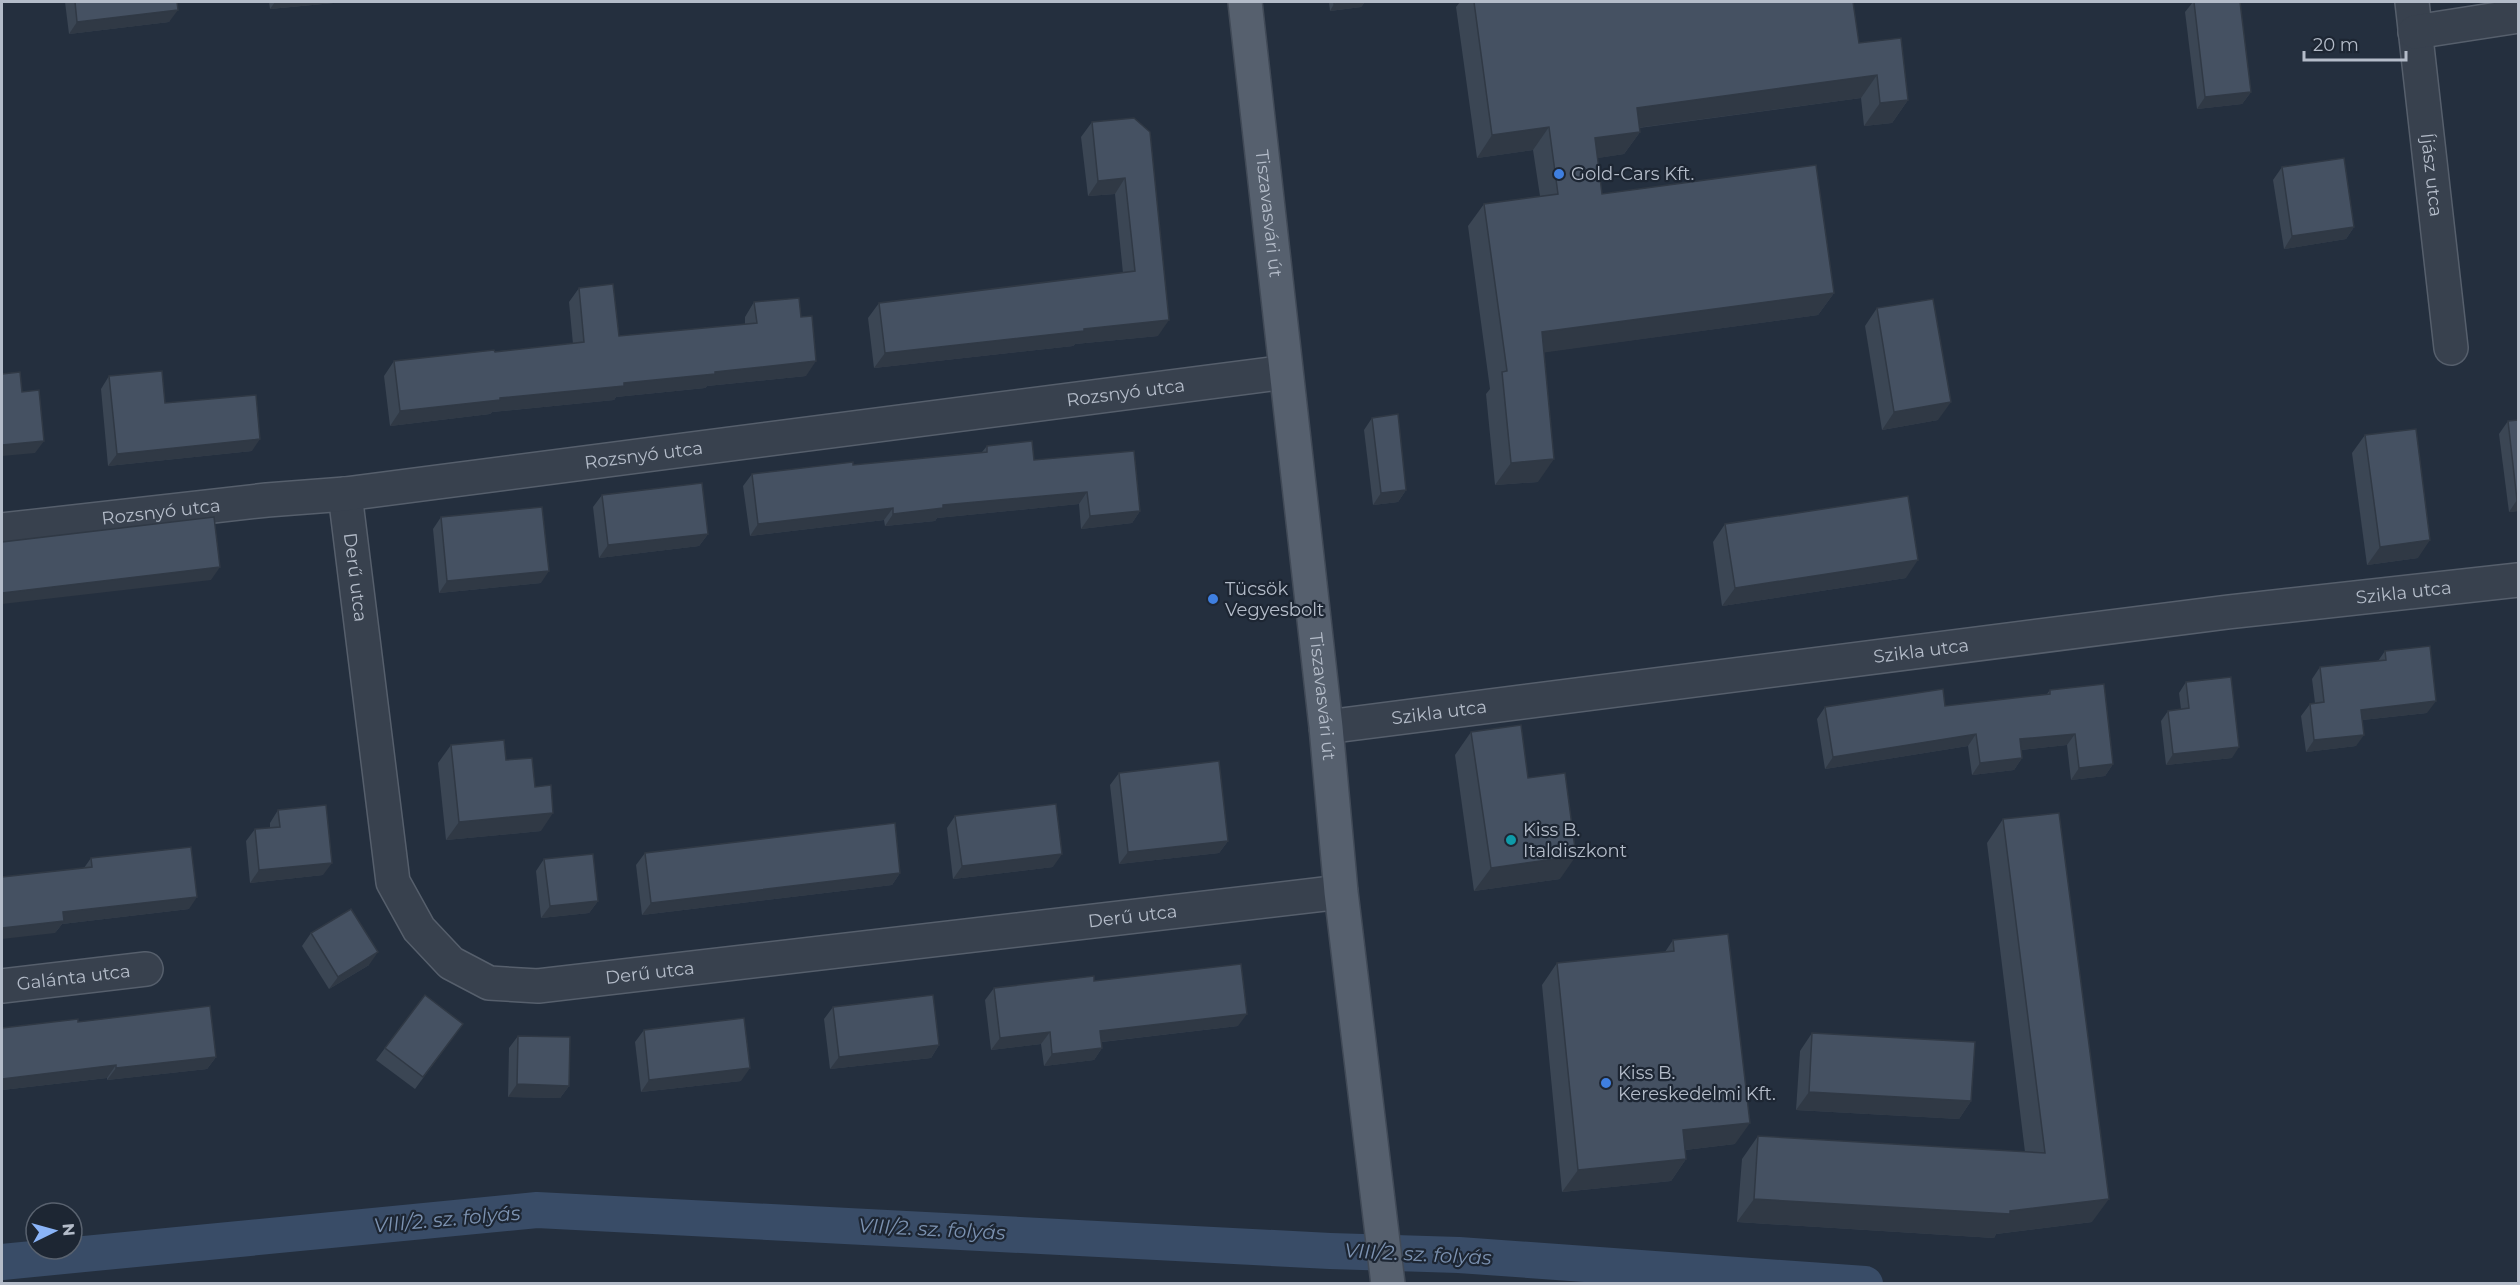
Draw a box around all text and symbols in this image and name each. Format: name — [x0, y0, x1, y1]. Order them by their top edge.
scale bar — [2304, 24, 2406, 62]
text: 20 m — [2313, 34, 2359, 56]
street label: Íjász utca — [2416, 132, 2447, 218]
street label: Tiszavasvári út — [1251, 149, 1287, 279]
place label: Gold-Cars Kft. — [1571, 163, 1694, 185]
marker: Gold-Cars Kft. — [1552, 167, 1566, 181]
street label: Rozsnyó utca — [1065, 374, 1186, 411]
street label: Rozsnyó utca — [583, 437, 704, 474]
street label: Rozsnyó utca — [100, 494, 222, 530]
street label: Derű utca — [339, 532, 372, 623]
street label: Szikla utca — [2355, 576, 2453, 609]
place label: Tücsök Vegyesbolt — [1225, 578, 1324, 621]
marker: Tücsök Vegyesbolt — [1206, 592, 1220, 606]
street label: Tiszavasvári út — [1305, 632, 1340, 762]
street label: Szikla utca — [1872, 634, 1970, 668]
street label: Szikla utca — [1390, 696, 1488, 730]
place label: Kiss B. Italdiszkont — [1523, 819, 1627, 862]
marker: Kiss B. Italdiszkont — [1504, 833, 1518, 847]
street label: Derű utca — [1087, 900, 1178, 933]
street label: Derű utca — [604, 957, 696, 989]
street label: Galánta utca — [15, 960, 132, 995]
place label: Kiss B. Kereskedelmi Kft. — [1618, 1062, 1776, 1105]
marker: Kiss B. Kereskedelmi Kft. — [1599, 1076, 1613, 1090]
north arrow — [24, 1201, 84, 1261]
water label: VIII/2. sz. folyás — [373, 1201, 522, 1237]
water label: VIII/2. sz. folyás — [858, 1213, 1006, 1245]
text: N — [58, 1222, 78, 1237]
water label: VIII/2. sz. folyás — [1344, 1238, 1492, 1270]

